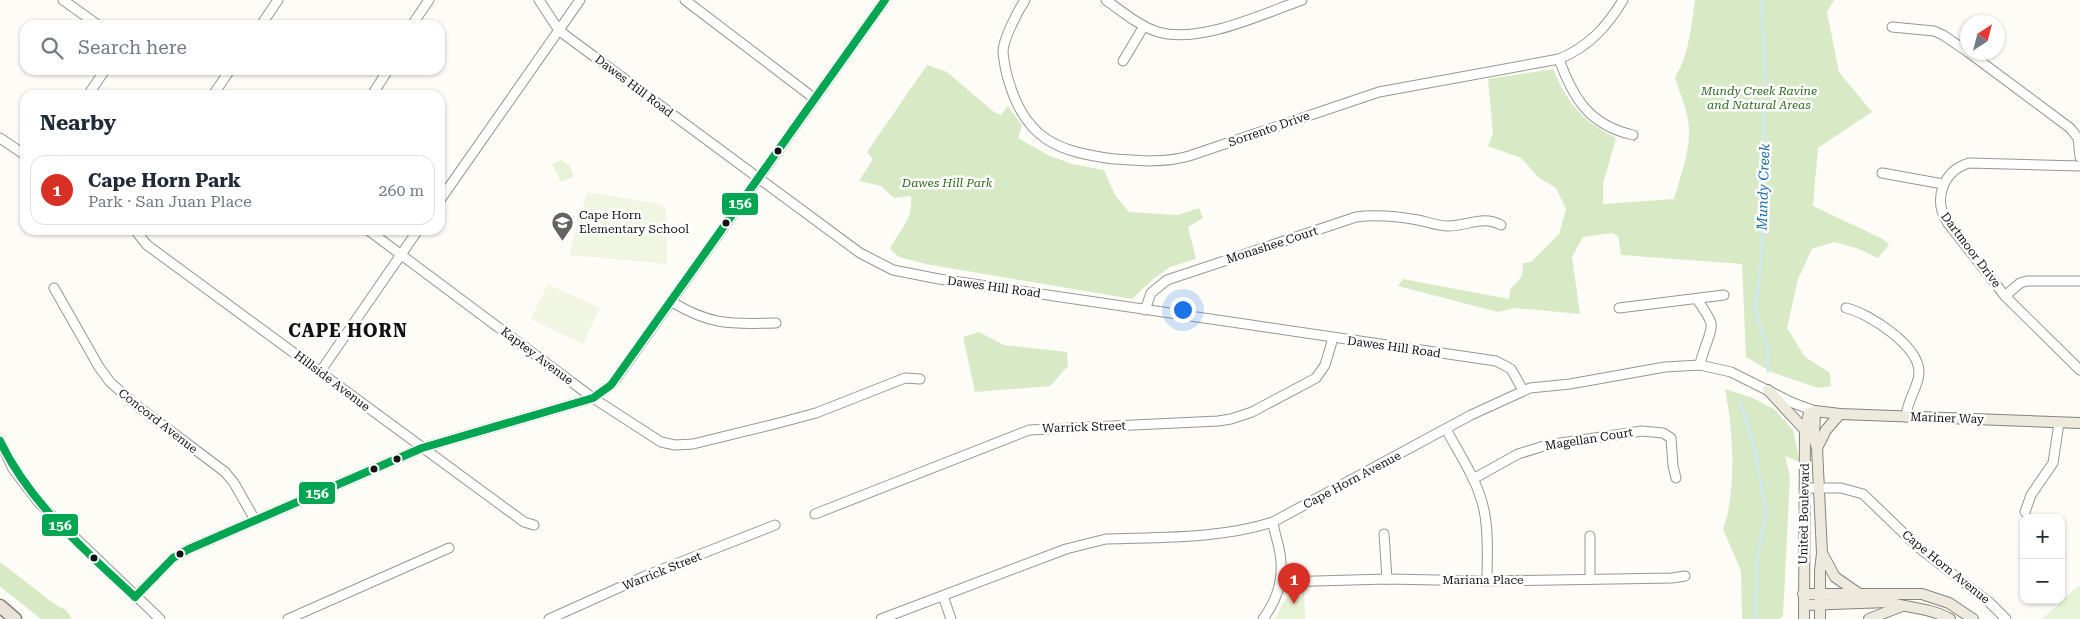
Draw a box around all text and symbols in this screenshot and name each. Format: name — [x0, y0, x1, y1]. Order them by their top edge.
north arrow — [1960, 15, 2005, 60]
search box — [20, 20, 445, 75]
icon: search — [38, 34, 66, 62]
text: Search here — [78, 36, 187, 59]
street label: Dawes Hill Road — [592, 52, 676, 120]
park label: Mundy Creek Ravine and Natural Areas — [1700, 84, 1817, 112]
street label: Sorrento Drive — [1226, 108, 1312, 149]
text: Nearby — [40, 111, 116, 135]
water label: Mundy Creek — [1753, 143, 1773, 232]
unlabelled marker — [773, 146, 783, 156]
text: Cape Horn Park — [88, 169, 241, 192]
park label: Dawes Hill Park — [901, 176, 993, 190]
text: 1 — [53, 181, 61, 200]
text: 260 m — [378, 181, 424, 200]
text: Park · San Juan Place — [88, 192, 252, 211]
line badge: 156 — [721, 192, 759, 216]
text: 156 — [728, 195, 752, 211]
place label: Cape Horn Elementary School — [579, 208, 689, 236]
school or university icon: Cape Horn Elementary School — [551, 210, 575, 241]
street label: Dartmoor Drive — [1938, 210, 2004, 291]
unlabelled marker — [721, 218, 731, 228]
street label: Monashee Court — [1224, 223, 1320, 266]
street label: Dawes Hill Road — [946, 274, 1042, 301]
your location — [1170, 297, 1196, 323]
district label: CAPE HORN — [288, 320, 408, 341]
street label: Kaptey Avenue — [498, 324, 576, 388]
street label: Dawes Hill Road — [1346, 334, 1442, 361]
street label: Hillside Avenue — [291, 348, 373, 414]
street label: Concord Avenue — [116, 386, 201, 456]
street label: Mariner Way — [1910, 410, 1985, 426]
street label: Warrick Street — [1042, 419, 1127, 435]
street label: Magellan Court — [1544, 425, 1634, 453]
street label: Cape Horn Avenue — [1301, 448, 1404, 512]
unlabelled marker — [392, 454, 402, 464]
street label: United Boulevard — [1796, 463, 1812, 565]
unlabelled marker — [369, 464, 379, 474]
line badge: 156 — [298, 481, 336, 505]
text: 156 — [305, 485, 329, 501]
line badge: 156 — [41, 513, 79, 537]
map controls — [2020, 514, 2065, 604]
button: + — [2020, 514, 2065, 559]
text: 156 — [48, 517, 72, 533]
street label: Cape Horn Avenue — [1899, 527, 1993, 607]
unlabelled marker — [175, 549, 185, 559]
street label: Warrick Street — [621, 549, 704, 593]
unlabelled marker — [89, 553, 99, 563]
button: − — [2020, 559, 2065, 604]
pin: 1 — [1278, 563, 1310, 604]
street label: Mariana Place — [1442, 573, 1524, 587]

